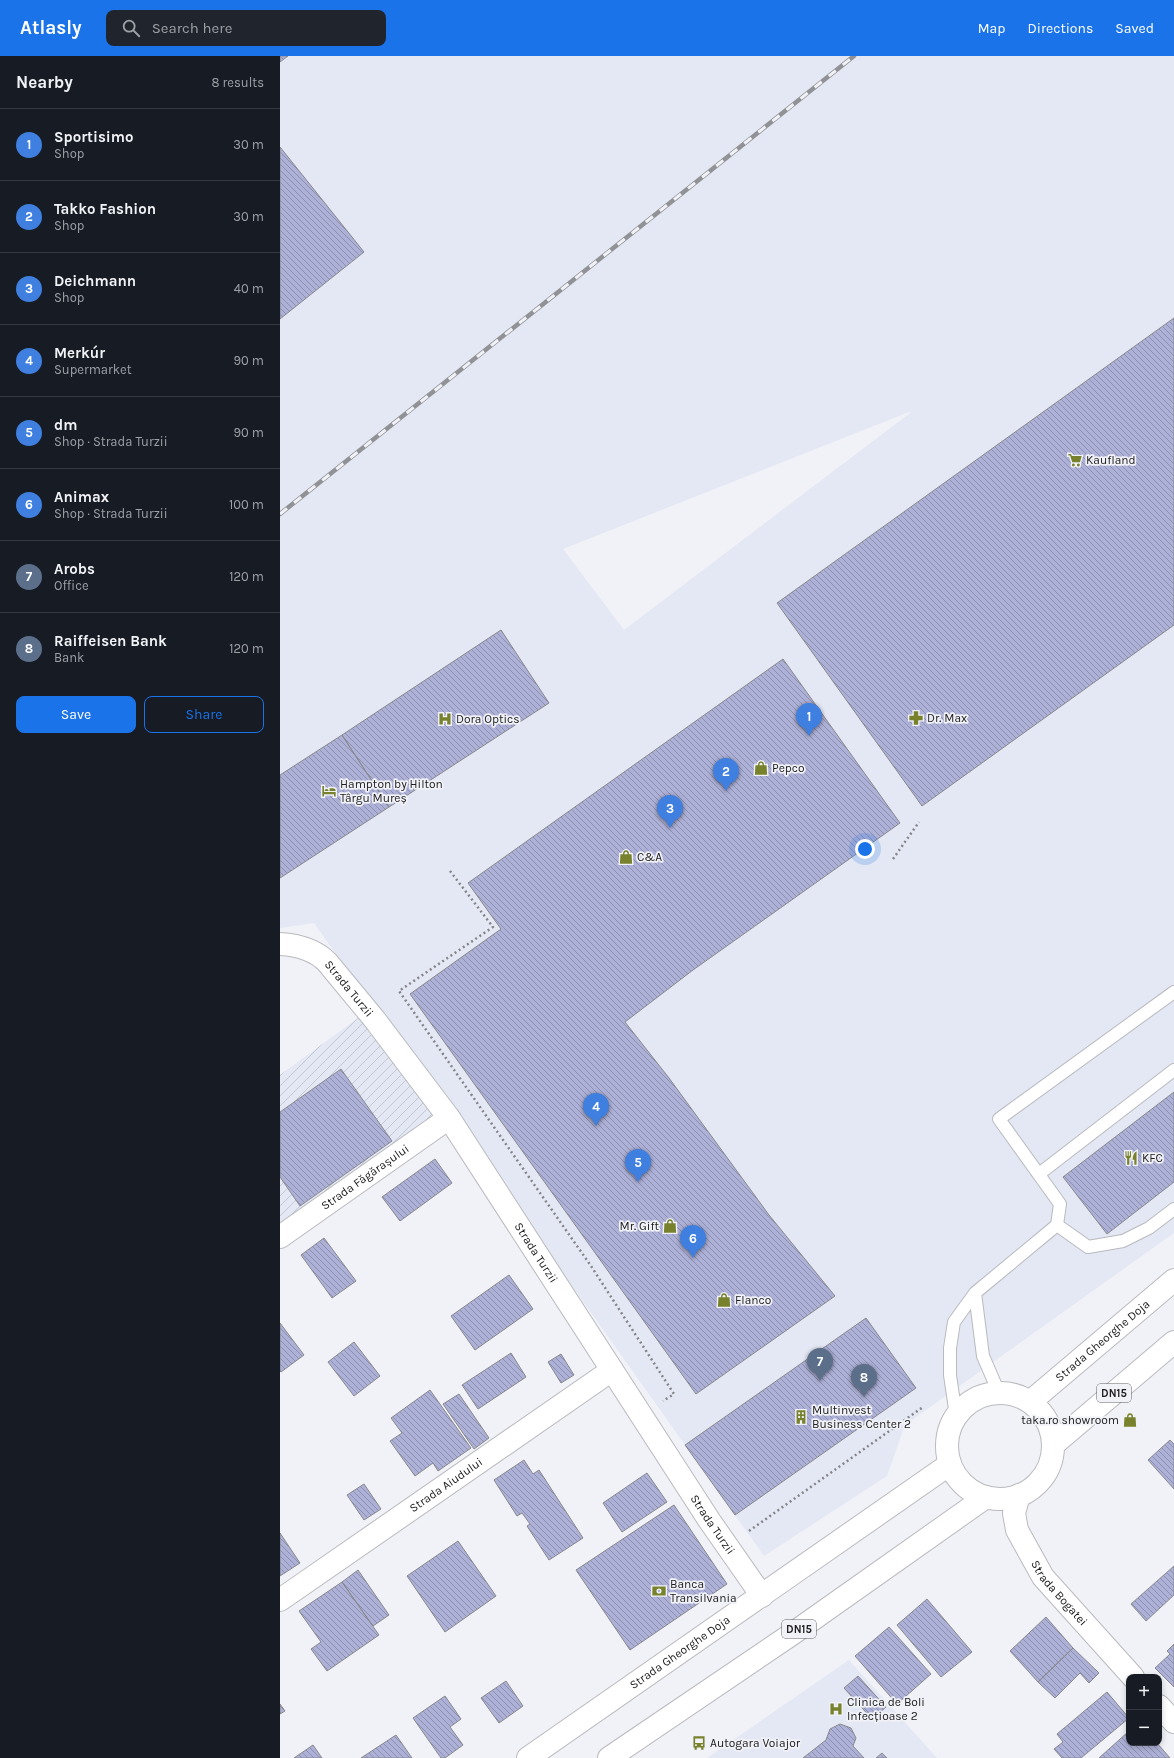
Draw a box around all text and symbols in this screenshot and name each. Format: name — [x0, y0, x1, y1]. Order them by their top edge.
search box — [106, 10, 386, 46]
text: Atlasly — [20, 17, 82, 39]
icon: search — [120, 17, 142, 39]
text: Search here — [152, 19, 232, 37]
text: Map — [978, 20, 1006, 37]
text: Directions — [1028, 20, 1093, 37]
text: Saved — [1115, 20, 1154, 37]
text: Nearby — [16, 72, 73, 92]
text: 8 results — [211, 75, 264, 90]
text: Sportisimo — [54, 128, 133, 146]
text: 1 — [27, 137, 31, 152]
text: 30 m — [233, 137, 264, 152]
text: Shop — [54, 146, 84, 161]
text: Takko Fashion — [54, 200, 156, 218]
text: 2 — [25, 209, 33, 224]
text: 30 m — [233, 209, 264, 224]
text: Shop — [54, 218, 84, 233]
text: Deichmann — [54, 272, 136, 290]
text: 3 — [25, 281, 33, 296]
text: 40 m — [234, 281, 264, 296]
text: Shop — [54, 290, 84, 305]
text: Merkúr — [54, 344, 105, 362]
text: 4 — [25, 353, 33, 368]
text: 90 m — [233, 353, 264, 368]
text: Supermarket — [54, 362, 132, 377]
text: dm — [54, 416, 77, 434]
text: 5 — [25, 425, 33, 440]
text: 90 m — [233, 425, 264, 440]
text: Shop · Strada Turzii — [54, 434, 168, 449]
supermarket icon: Kaufland — [1067, 452, 1083, 468]
place label: Kaufland — [1086, 453, 1136, 467]
text: Animax — [54, 488, 109, 506]
text: 6 — [25, 497, 33, 512]
text: 100 m — [229, 497, 264, 512]
text: Shop · Strada Turzii — [54, 506, 168, 521]
text: Arobs — [54, 560, 95, 578]
text: 7 — [26, 569, 32, 584]
text: 120 m — [229, 569, 264, 584]
text: Office — [54, 578, 89, 593]
text: Raiffeisen Bank — [54, 632, 167, 650]
text: 8 — [25, 641, 33, 656]
text: 120 m — [229, 641, 264, 656]
text: Bank — [54, 650, 84, 665]
button: Save — [16, 696, 136, 733]
button: Share — [144, 696, 264, 733]
pin: 1 — [796, 703, 822, 736]
pharmacy icon: Dr. Max — [908, 710, 924, 726]
hospital icon: Dora Optics — [437, 711, 453, 727]
place label: Dr. Max — [927, 711, 967, 725]
place label: Dora Optics — [456, 712, 520, 726]
pin: 2 — [713, 758, 739, 791]
shop icon: Pepco — [753, 760, 769, 776]
place label: Pepco — [772, 761, 805, 775]
place label: Hampton by Hilton Târgu Mureș — [340, 777, 443, 805]
hotel icon: Hampton by Hilton Târgu Mureș — [321, 783, 337, 799]
pin: 3 — [657, 795, 683, 828]
your location — [855, 839, 875, 859]
shop icon: C&A — [618, 849, 634, 865]
place label: C&A — [637, 850, 662, 864]
street label: Strada Turzii — [322, 958, 376, 1020]
pin: 4 — [583, 1093, 609, 1126]
street label: Strada Făgărașului — [318, 1141, 412, 1213]
pin: 5 — [625, 1149, 651, 1182]
restaurant icon: KFC — [1123, 1150, 1139, 1166]
place label: KFC — [1142, 1151, 1163, 1165]
shop icon: Mr. Gift — [662, 1218, 678, 1234]
place label: Mr. Gift — [620, 1219, 659, 1233]
street label: Strada Turzii — [511, 1220, 561, 1285]
pin: 6 — [680, 1225, 706, 1258]
shop icon: Flanco — [716, 1292, 732, 1308]
place label: Flanco — [735, 1293, 771, 1307]
street label: Strada Gheorghe Doja — [1053, 1297, 1152, 1384]
pin: 7 — [807, 1348, 833, 1381]
pin: 8 — [851, 1364, 877, 1397]
road number: DN15 — [1097, 1384, 1131, 1402]
place label: Multinvest Business Center 2 — [812, 1403, 911, 1431]
building icon: Multinvest Business Center 2 — [793, 1409, 809, 1425]
shop icon: taka.ro showroom — [1122, 1412, 1138, 1428]
place label: taka.ro showroom — [1021, 1413, 1119, 1427]
street label: Strada Aiudului — [407, 1455, 485, 1515]
street label: Strada Turzii — [687, 1492, 738, 1557]
street label: Strada Bogatei — [1028, 1558, 1090, 1628]
place label: Banca Transilvania — [670, 1577, 737, 1605]
bank icon: Banca Transilvania — [651, 1583, 667, 1599]
street label: Strada Gheorghe Doja — [627, 1612, 733, 1692]
road number: DN15 — [782, 1620, 816, 1638]
map controls — [1126, 1674, 1162, 1746]
button: + — [1126, 1674, 1162, 1710]
place label: Clinica de Boli Infecțioase 2 — [847, 1695, 925, 1723]
hospital icon: Clinica de Boli Infecțioase 2 — [828, 1701, 844, 1717]
button: − — [1126, 1710, 1162, 1746]
bus stop icon: Autogara Voiajor — [691, 1735, 707, 1751]
place label: Autogara Voiajor — [710, 1736, 801, 1750]

